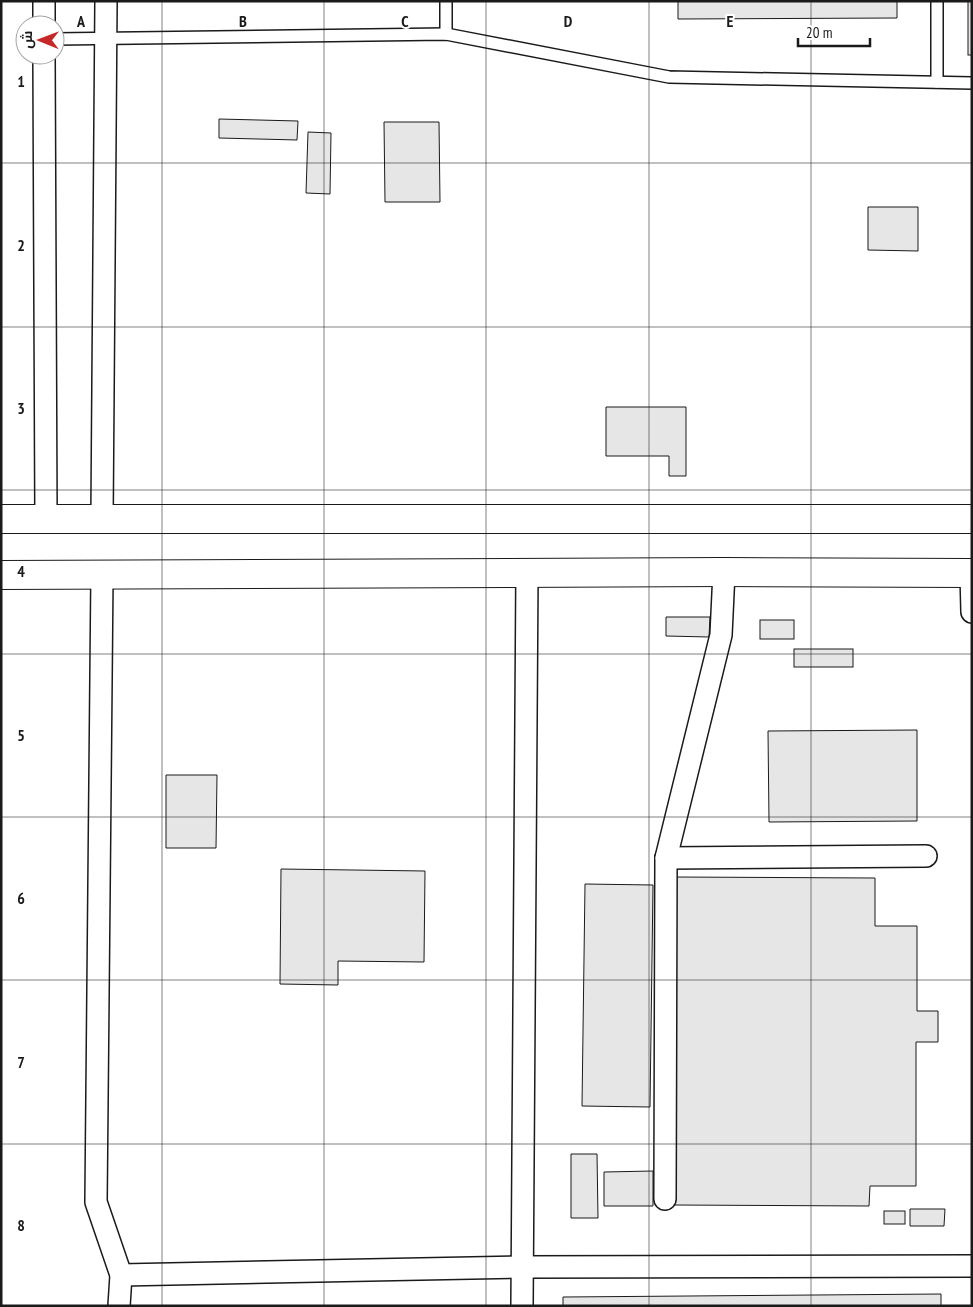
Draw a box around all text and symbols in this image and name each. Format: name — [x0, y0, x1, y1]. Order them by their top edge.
text: A — [76, 11, 86, 31]
text: B — [239, 11, 247, 31]
text: C — [401, 11, 409, 31]
text: D — [564, 11, 573, 31]
text: E — [727, 11, 734, 31]
north arrow — [15, 15, 65, 65]
scale bar — [798, 15, 870, 47]
text: 20 m — [806, 23, 832, 42]
text: ش — [18, 31, 36, 49]
text: 1 — [17, 71, 25, 91]
text: 2 — [17, 235, 25, 255]
text: 3 — [17, 398, 25, 418]
text: 4 — [17, 561, 25, 581]
text: 5 — [17, 725, 25, 745]
text: 6 — [17, 888, 25, 908]
text: 7 — [17, 1052, 25, 1072]
text: 8 — [17, 1215, 25, 1235]

